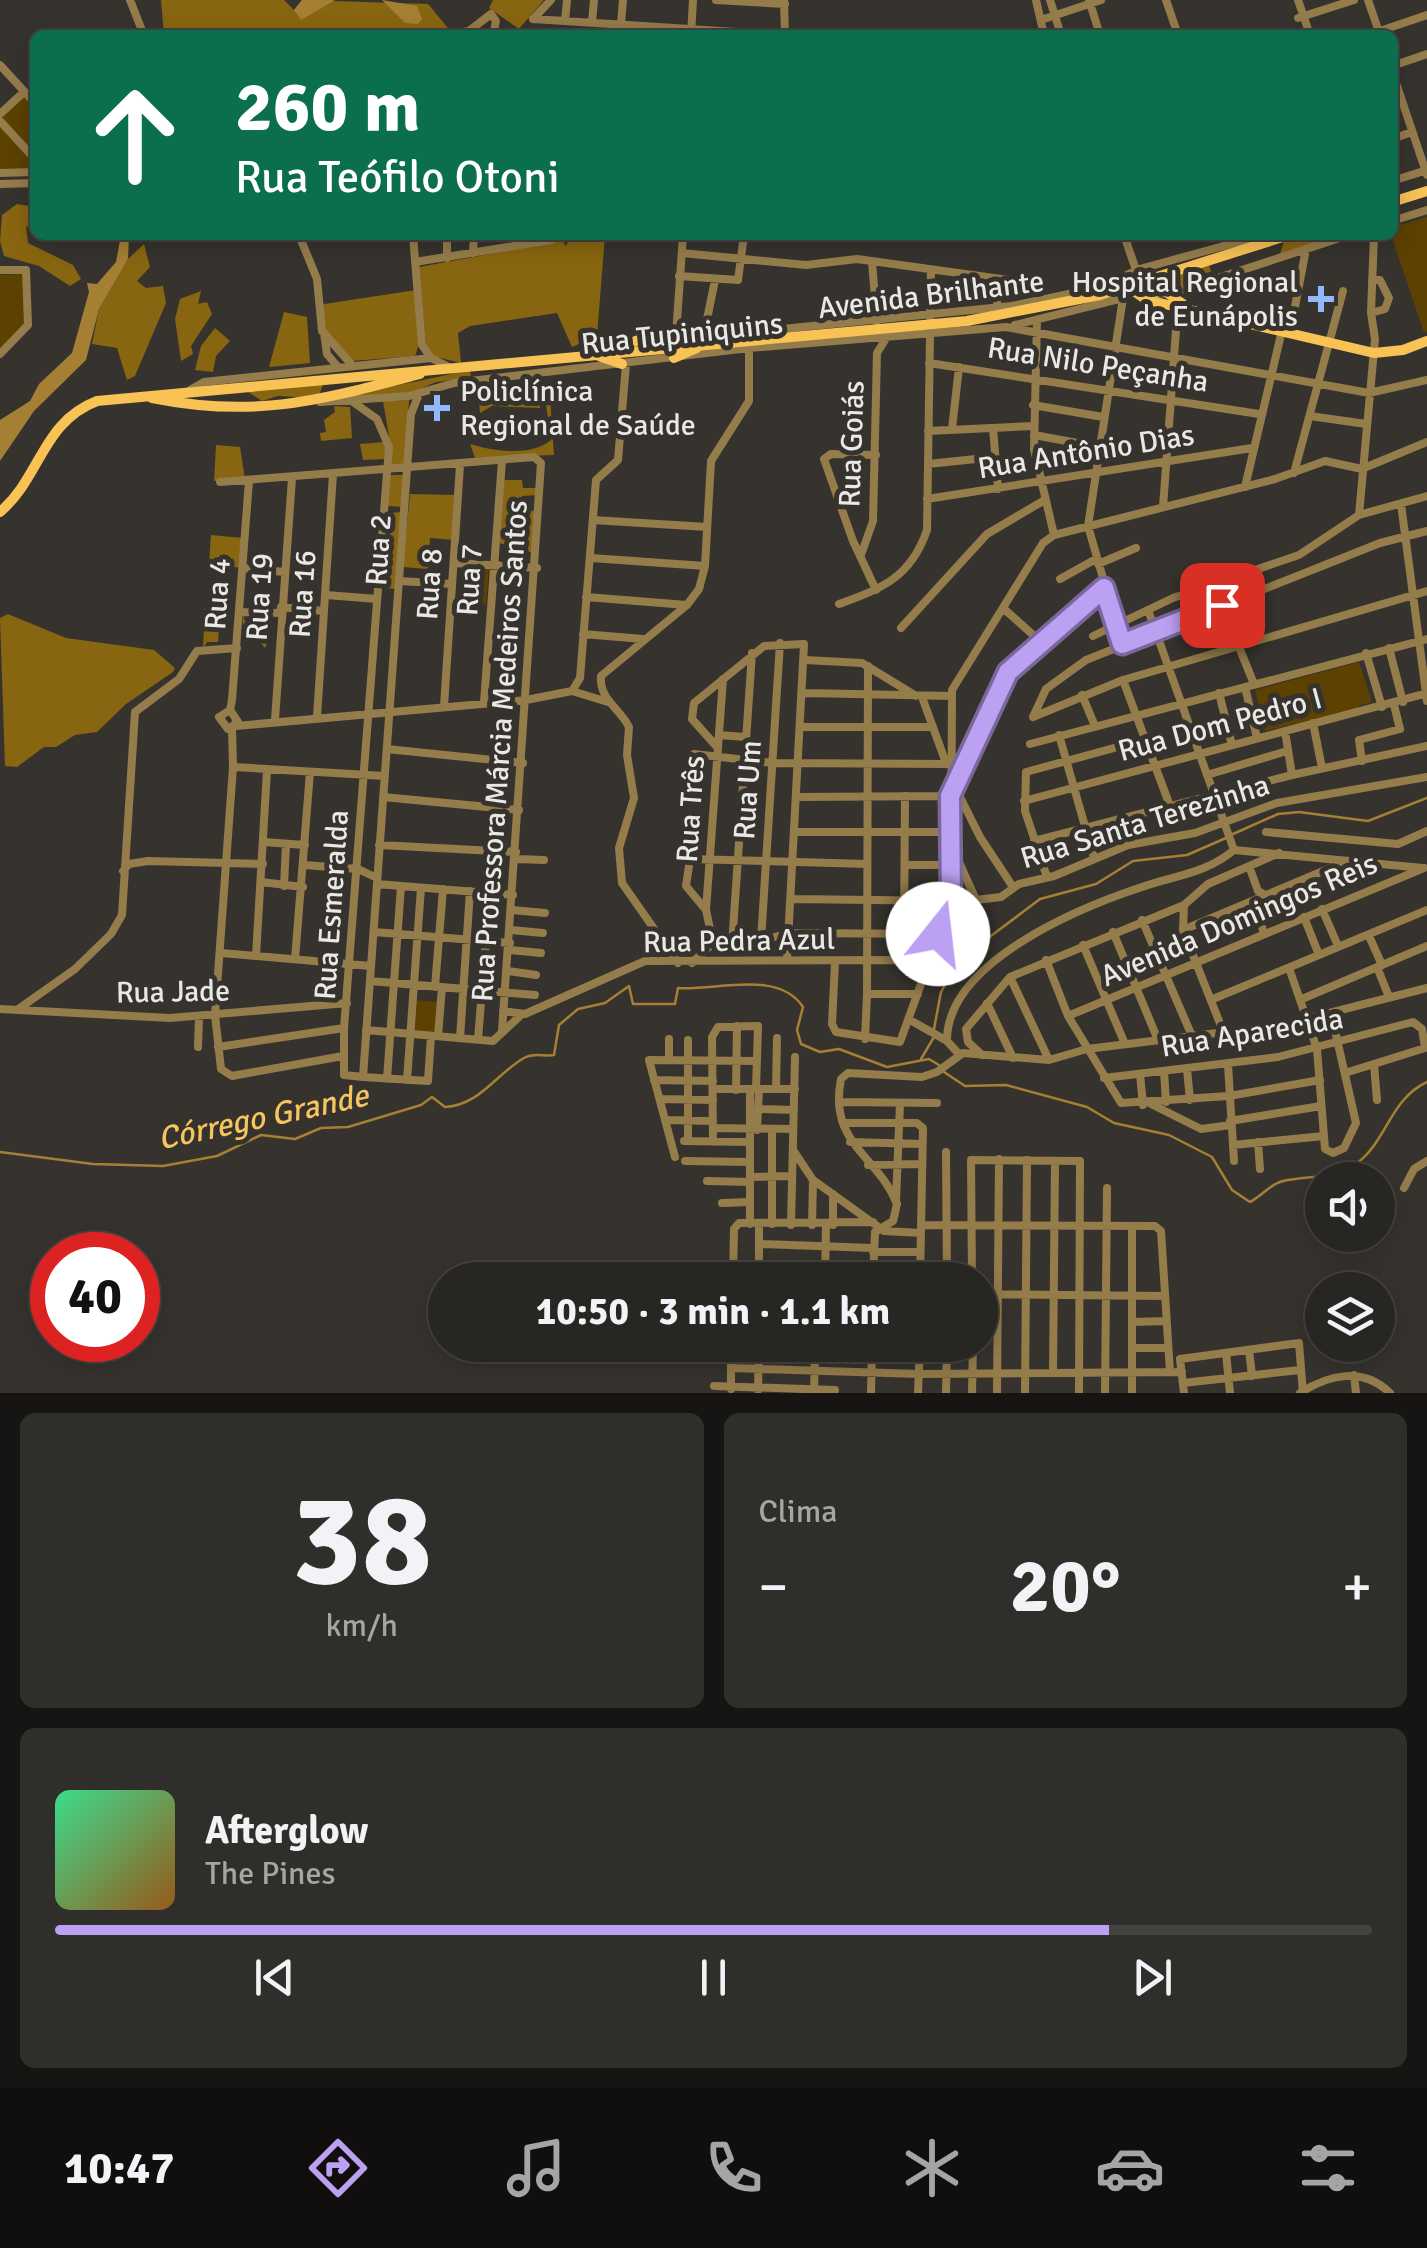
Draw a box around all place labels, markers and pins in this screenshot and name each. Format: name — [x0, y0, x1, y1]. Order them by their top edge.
place label: Hospital Regional de Eunápolis — [1072, 264, 1298, 335]
marker: Hospital Regional de Eunápolis — [1308, 286, 1334, 312]
place label: Policlínica Regional de Saúde — [460, 373, 696, 444]
marker: Policlínica Regional de Saúde — [424, 395, 450, 421]
pin — [1180, 563, 1265, 648]

